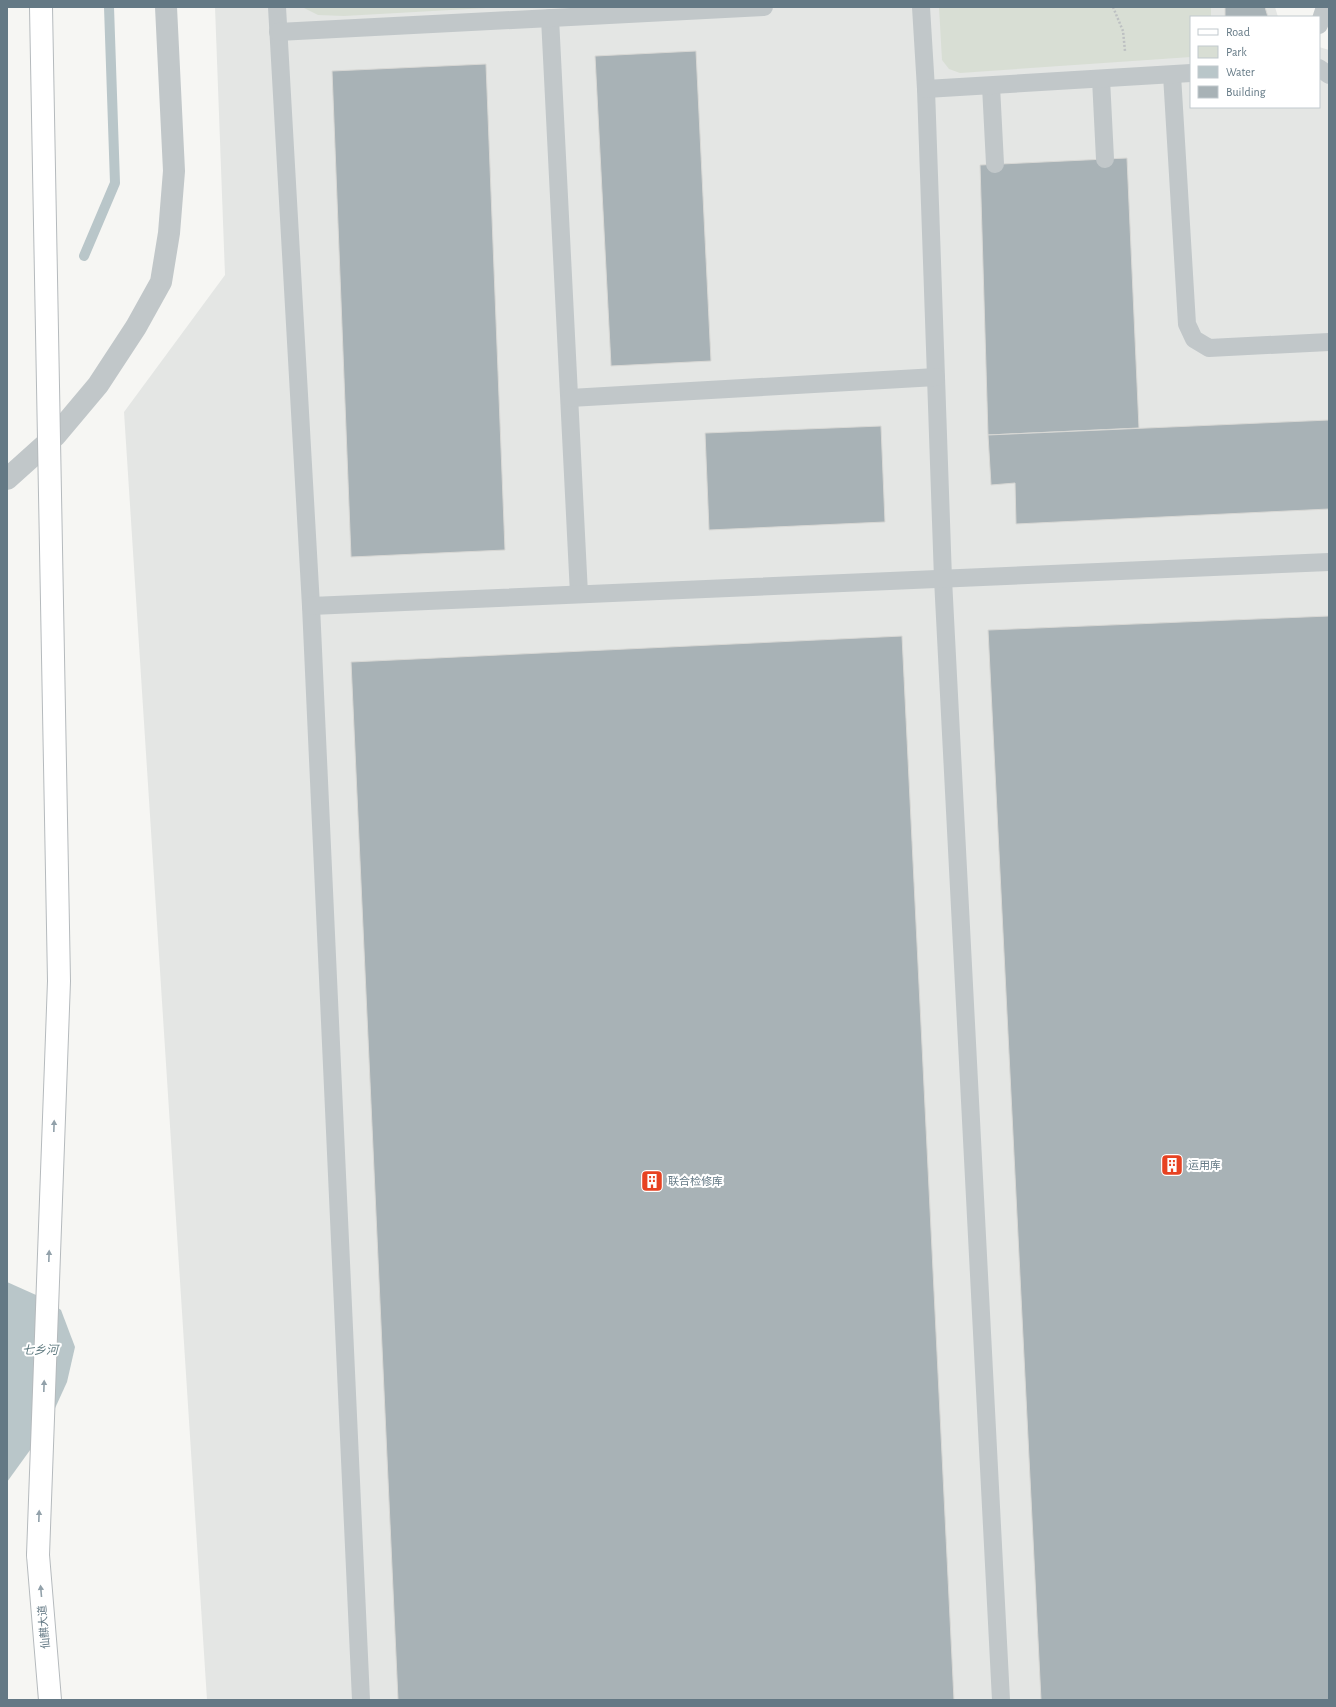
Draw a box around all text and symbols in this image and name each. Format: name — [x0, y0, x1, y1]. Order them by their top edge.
legend — [1190, 16, 1320, 108]
text: Road — [1226, 26, 1250, 38]
text: Park — [1226, 46, 1247, 58]
text: Water — [1226, 66, 1255, 78]
text: Building — [1226, 86, 1266, 98]
one-way arrow — [50, 1120, 57, 1132]
building icon: 运用库 — [1159, 1152, 1185, 1178]
place label: 运用库 — [1188, 1159, 1221, 1171]
building icon: 联合检修库 — [639, 1168, 665, 1194]
place label: 联合检修库 — [668, 1175, 723, 1187]
one-way arrow — [46, 1249, 52, 1262]
water label: 七乡河 — [22, 1343, 60, 1356]
one-way arrow — [41, 1379, 47, 1392]
one-way arrow — [36, 1510, 43, 1522]
one-way arrow — [37, 1585, 44, 1597]
street label: 仙麒大道 — [36, 1605, 51, 1649]

